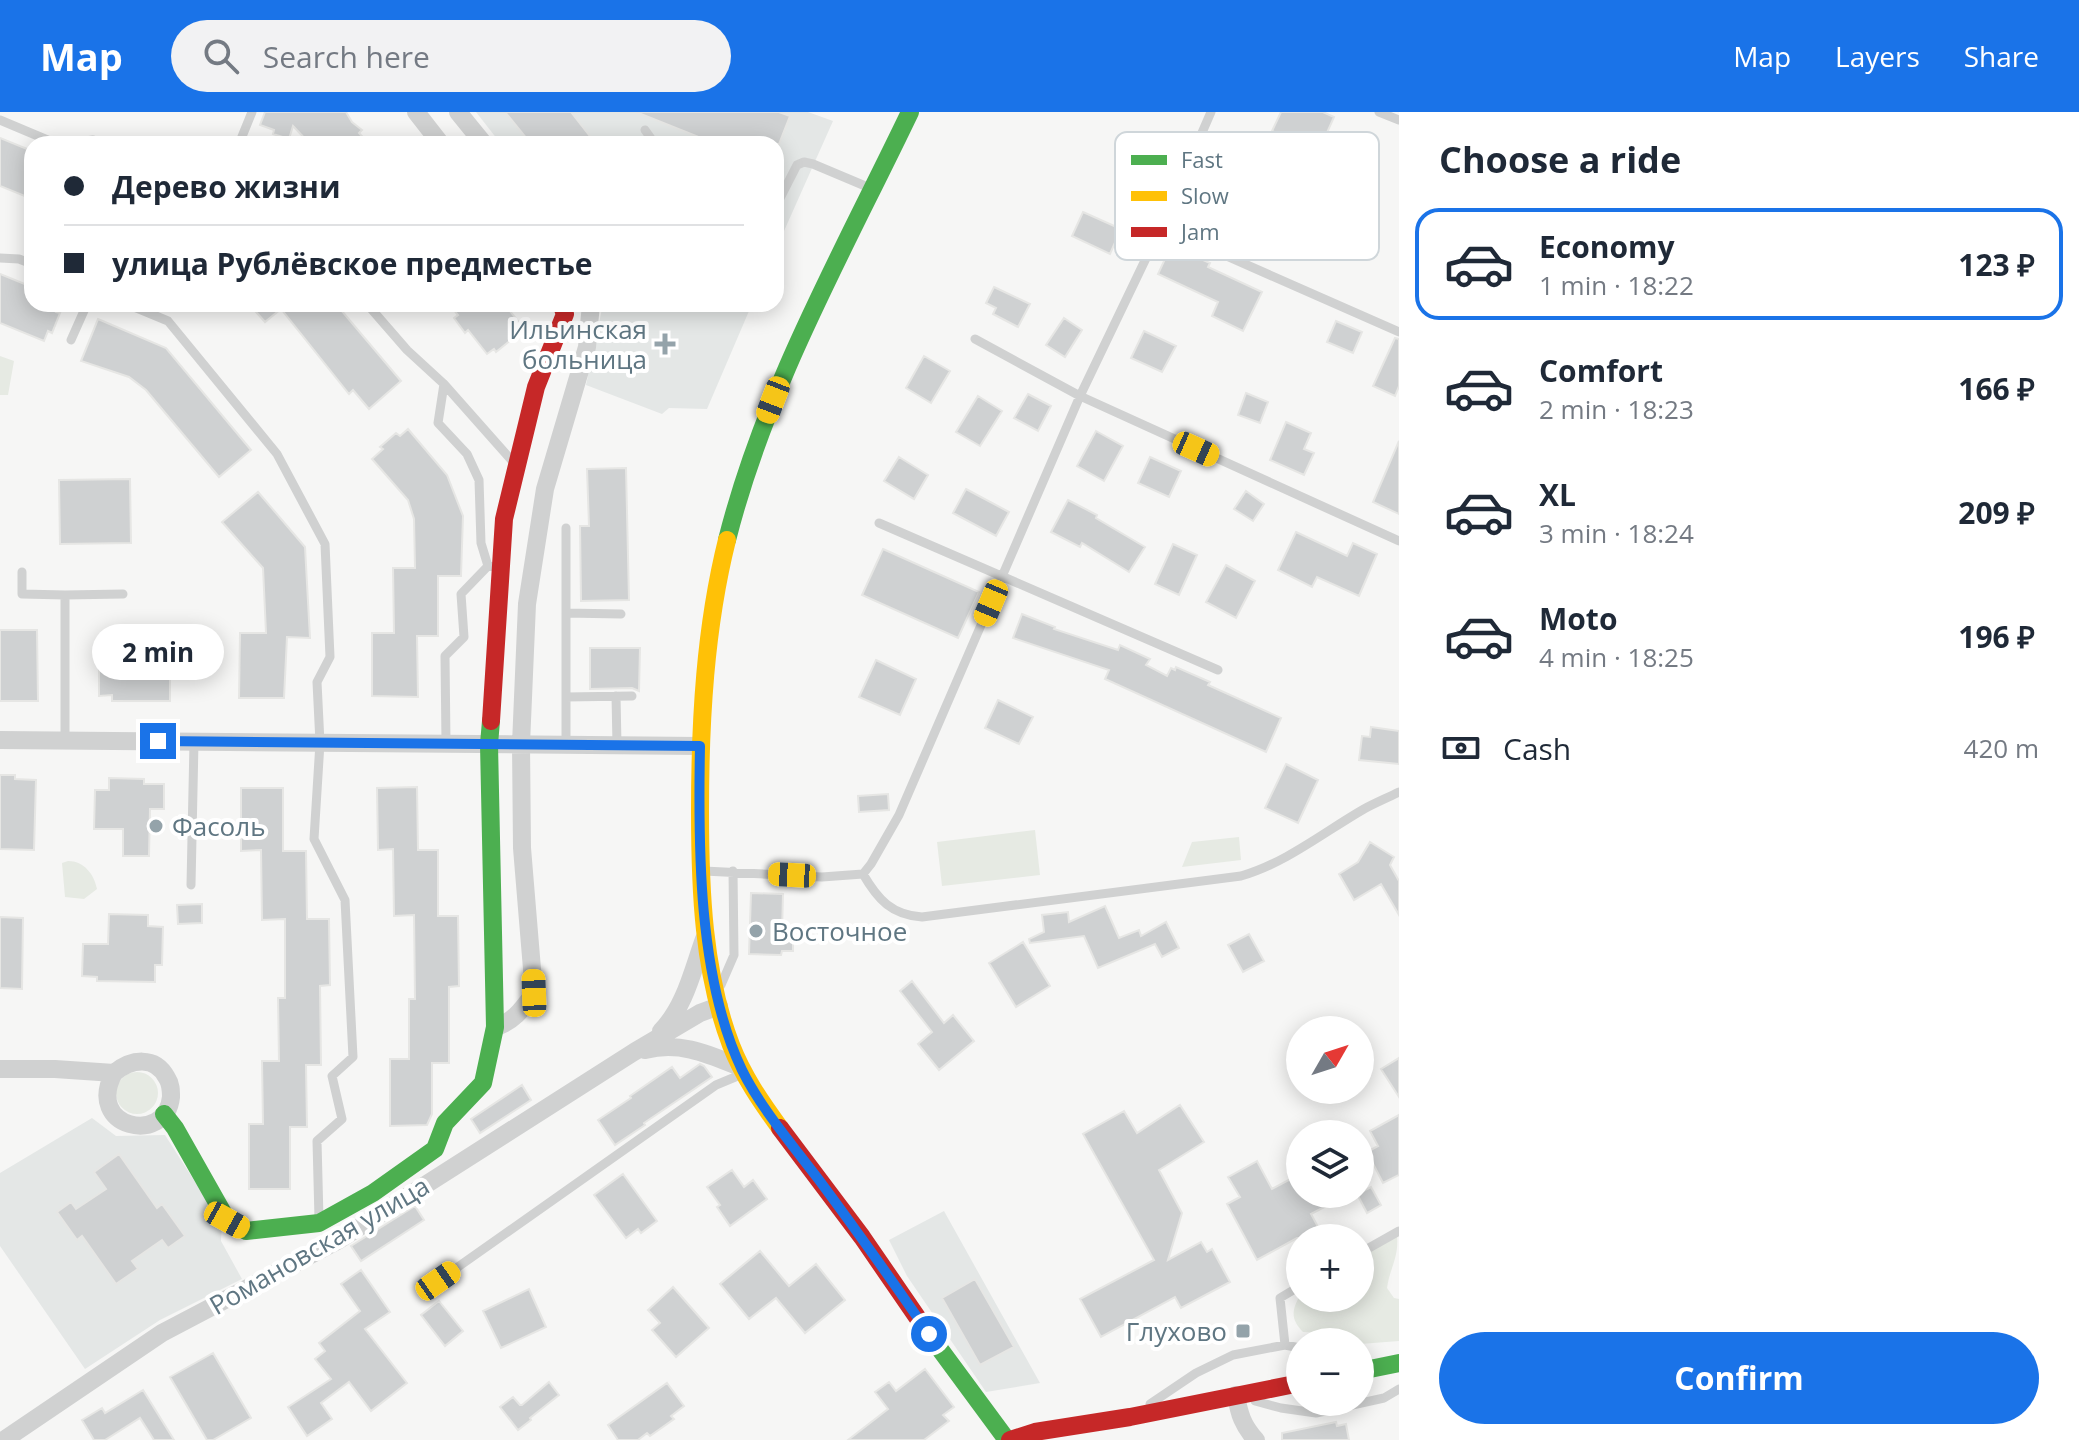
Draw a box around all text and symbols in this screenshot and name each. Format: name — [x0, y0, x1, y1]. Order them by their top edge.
search box — [171, 20, 731, 92]
text: Map — [40, 30, 123, 82]
icon: search — [199, 34, 243, 78]
text: Search here — [263, 36, 430, 77]
text: Map — [1733, 37, 1791, 75]
text: Layers — [1835, 37, 1920, 75]
text: Share — [1964, 37, 2039, 75]
legend — [1115, 132, 1379, 260]
text: Choose a ride — [1439, 135, 1681, 184]
text: Fast — [1181, 144, 1223, 174]
text: Дерево жизни — [112, 166, 341, 207]
text: Slow — [1181, 180, 1229, 210]
text: Jam — [1179, 216, 1220, 246]
text: Economy — [1539, 226, 1675, 267]
icon: car — [1443, 228, 1515, 300]
text: улица Рублёвское предместье — [112, 243, 593, 284]
text: 123 ₽ — [1958, 244, 2035, 285]
text: 1 min · 18:22 — [1539, 267, 1694, 303]
place label: Ильинская больница — [509, 311, 647, 377]
marker: Ильинская больница — [654, 333, 676, 355]
text: Comfort — [1539, 350, 1663, 391]
icon: car — [1443, 352, 1515, 424]
text: 166 ₽ — [1958, 368, 2035, 409]
car — [753, 373, 793, 427]
text: 2 min · 18:23 — [1539, 391, 1694, 427]
car — [1169, 428, 1223, 470]
text: XL — [1539, 474, 1576, 515]
icon: car — [1443, 476, 1515, 548]
text: 209 ₽ — [1958, 492, 2035, 533]
text: 3 min · 18:24 — [1539, 515, 1694, 551]
car — [971, 576, 1011, 630]
text: Moto — [1539, 598, 1617, 639]
icon: car — [1443, 600, 1515, 672]
text: 196 ₽ — [1958, 616, 2035, 657]
callout: 2 min — [92, 625, 224, 681]
text: 2 min — [122, 634, 194, 670]
text: 4 min · 18:25 — [1539, 639, 1694, 675]
route end — [140, 723, 176, 759]
icon: cash — [1439, 726, 1483, 770]
text: Cash — [1503, 728, 1571, 769]
text: 420 m — [1964, 730, 2039, 766]
place label: Фасоль — [172, 808, 265, 844]
marker: Фасоль — [147, 817, 165, 835]
car — [767, 862, 817, 888]
place label: Восточное — [772, 913, 907, 949]
marker: Восточное — [747, 922, 765, 940]
car — [521, 969, 547, 1017]
north arrow — [1286, 1016, 1374, 1104]
map controls — [1286, 1016, 1374, 1416]
button: layers — [1286, 1120, 1374, 1208]
street label: Романовская улица — [202, 1167, 436, 1323]
car — [200, 1198, 254, 1242]
button: + — [1286, 1224, 1374, 1312]
car — [411, 1257, 465, 1305]
place label: Глухово — [1126, 1313, 1227, 1349]
route start — [911, 1316, 947, 1352]
marker: Глухово — [1234, 1322, 1252, 1340]
button: − — [1286, 1328, 1374, 1416]
button: Confirm — [1439, 1332, 2039, 1424]

